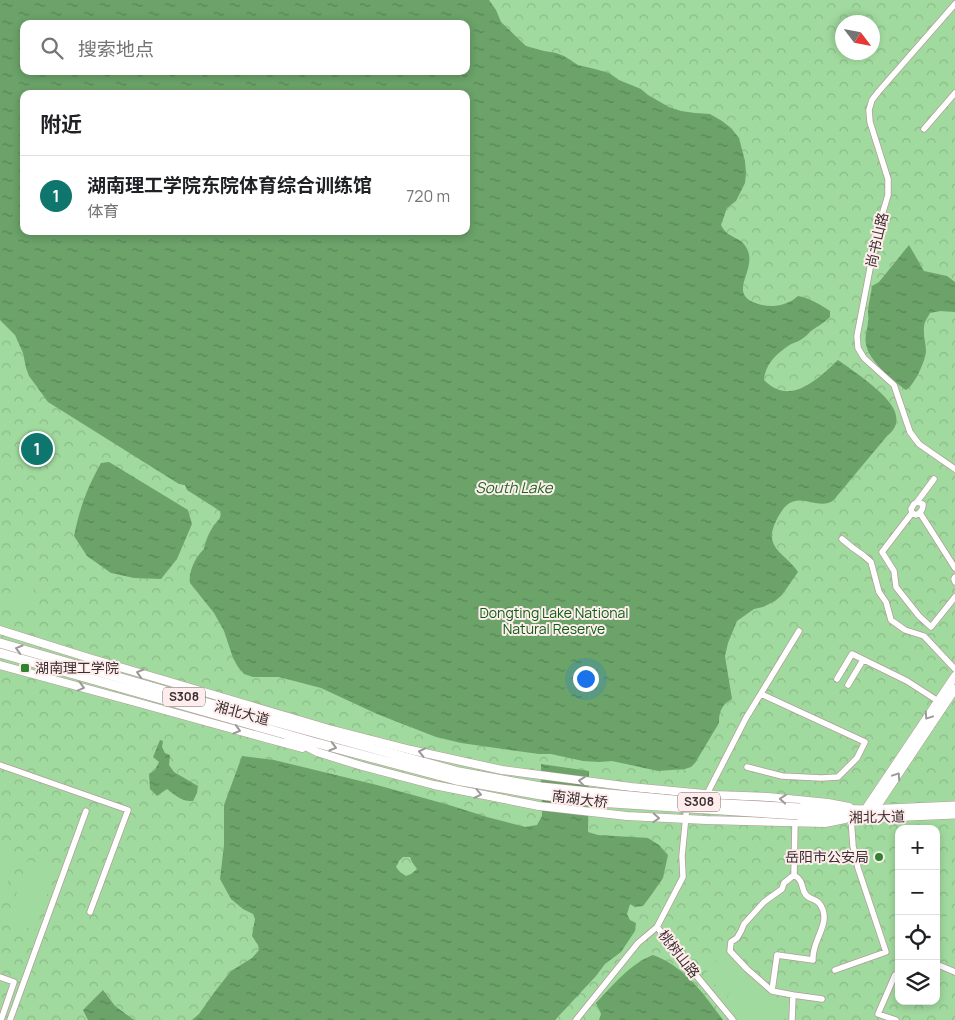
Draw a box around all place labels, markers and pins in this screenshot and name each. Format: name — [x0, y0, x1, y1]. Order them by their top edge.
pin: 1 — [21, 430, 53, 468]
place label: 湖南理工学院 — [35, 658, 119, 677]
marker: 湖南理工学院 — [19, 662, 31, 674]
place label: 岳阳市公安局 — [785, 847, 869, 866]
marker: 岳阳市公安局 — [873, 851, 885, 863]

